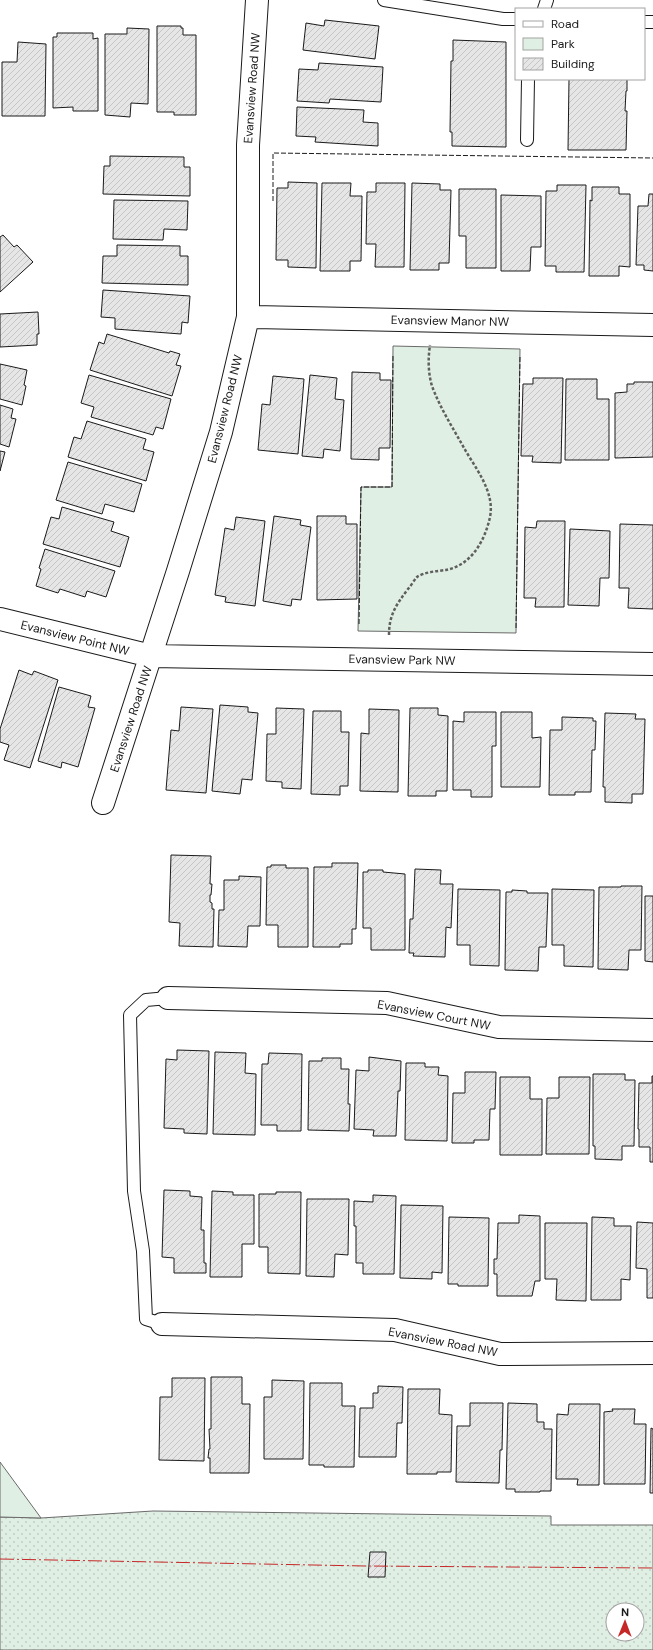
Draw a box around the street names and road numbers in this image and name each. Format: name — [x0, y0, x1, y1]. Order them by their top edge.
street label: Evansview Road NW — [240, 32, 264, 144]
street label: Evansview Manor NW — [391, 312, 510, 330]
street label: Evansview Road NW — [204, 353, 246, 465]
street label: Evansview Point NW — [19, 617, 131, 659]
street label: Evansview Park NW — [348, 651, 456, 669]
street label: Evansview Road NW — [106, 663, 156, 774]
street label: Evansview Court NW — [376, 996, 492, 1034]
street label: Evansview Road NW — [387, 1324, 499, 1361]

